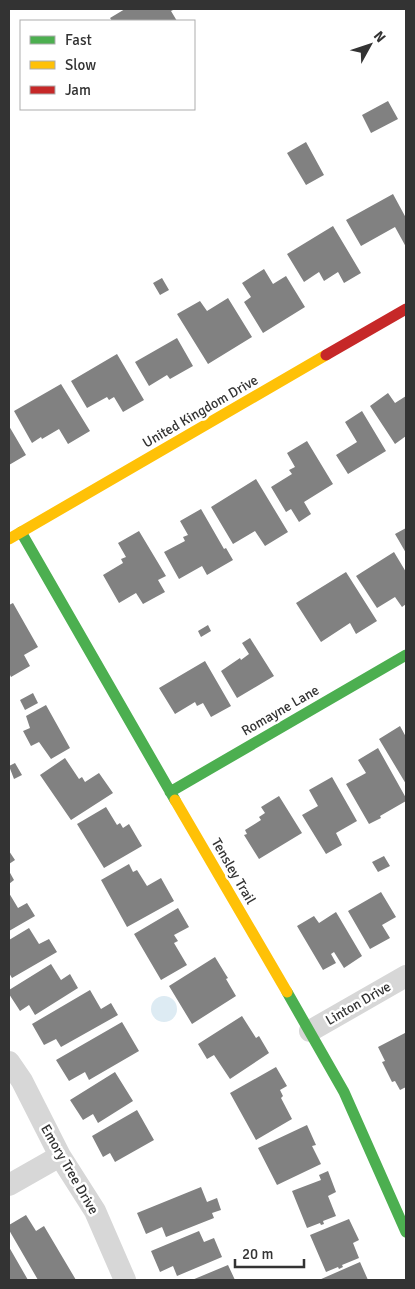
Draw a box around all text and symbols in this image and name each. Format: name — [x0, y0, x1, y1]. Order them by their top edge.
legend — [20, 20, 195, 110]
north arrow — [345, 20, 395, 70]
text: N — [370, 28, 389, 46]
text: Fast — [65, 31, 92, 49]
text: Slow — [65, 56, 96, 74]
text: Jam — [65, 81, 91, 99]
street label: United Kingdom Drive — [140, 371, 261, 451]
street label: Romayne Lane — [238, 681, 322, 739]
street label: Tensley Trail — [208, 835, 259, 907]
street label: Linton Drive — [323, 978, 394, 1029]
street label: Emory Tree Drive — [37, 1121, 102, 1217]
scale bar — [235, 1236, 304, 1268]
text: 20 m — [242, 1245, 273, 1263]

